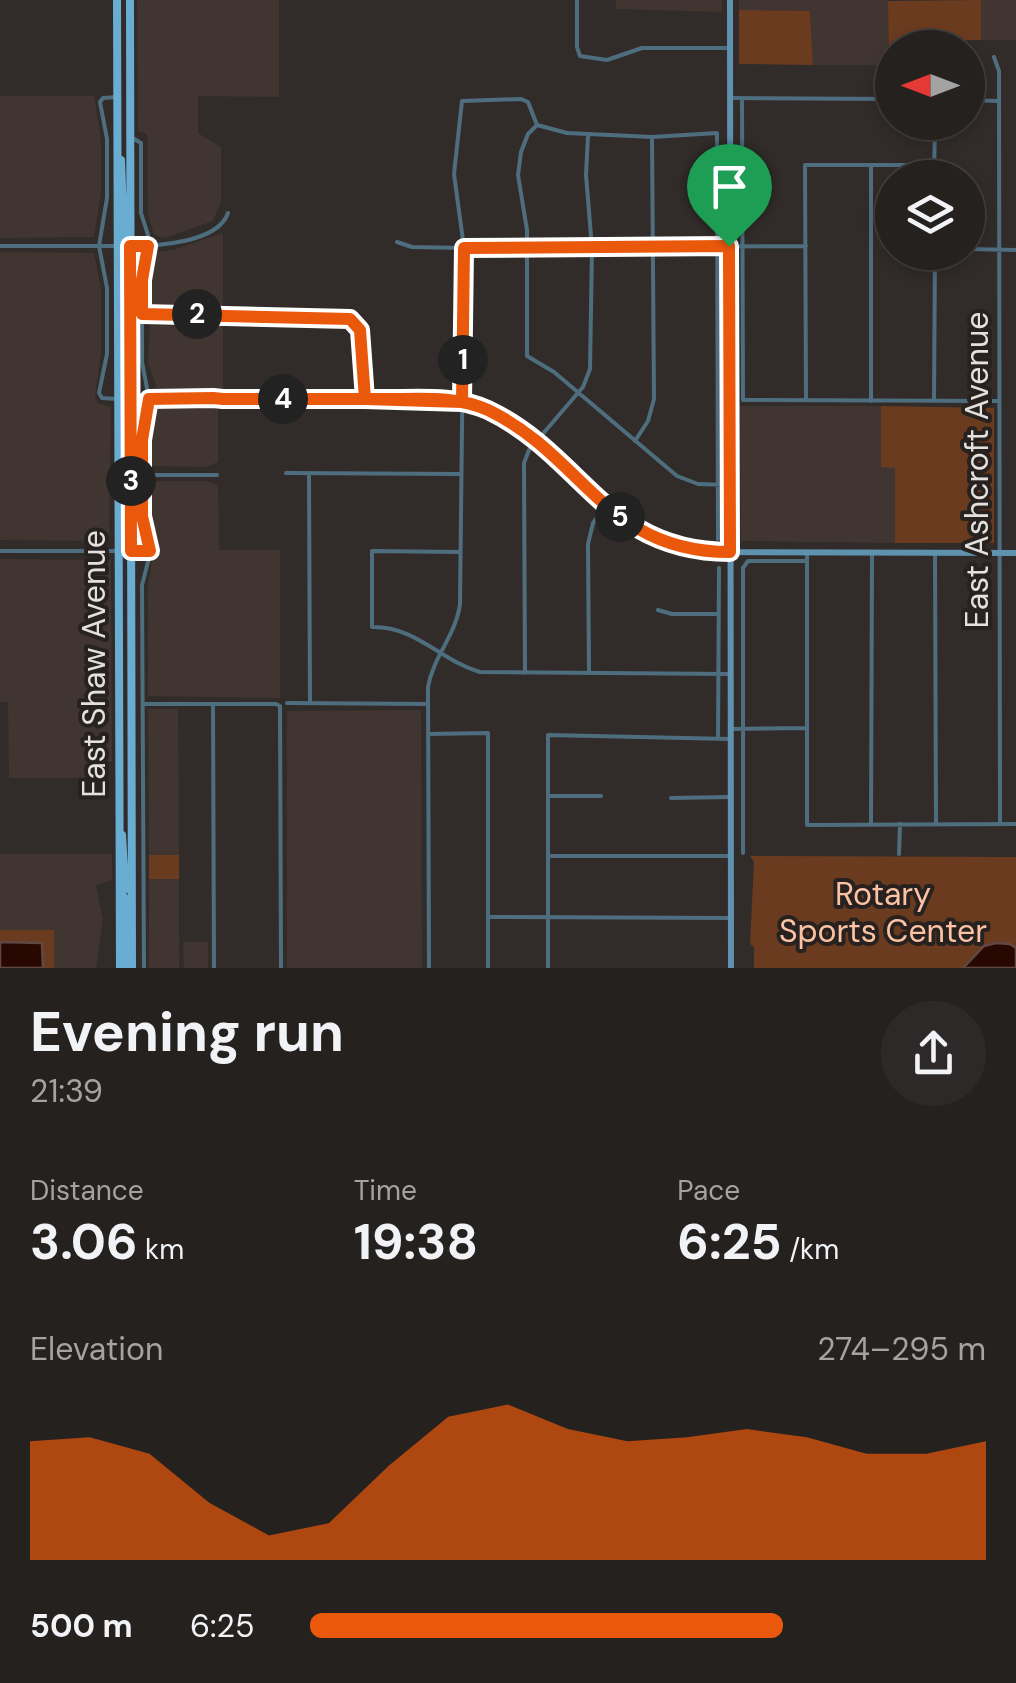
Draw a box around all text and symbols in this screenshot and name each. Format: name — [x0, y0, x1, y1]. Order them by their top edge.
north arrow — [875, 30, 985, 140]
map controls — [875, 30, 985, 270]
pin — [687, 144, 772, 247]
icon: arrive — [702, 159, 757, 214]
button: layers — [875, 160, 985, 270]
pin: 2 — [172, 289, 222, 339]
text: 2 — [189, 295, 205, 332]
street label: East Ashcroft Avenue — [956, 312, 998, 628]
pin: 1 — [438, 335, 488, 385]
text: 1 — [458, 341, 468, 378]
pin: 4 — [258, 374, 308, 424]
text: 4 — [274, 380, 292, 417]
pin: 3 — [106, 456, 156, 506]
text: 3 — [123, 462, 139, 499]
pin: 5 — [595, 492, 645, 542]
text: 5 — [611, 498, 629, 535]
street label: East Shaw Avenue — [73, 530, 115, 798]
park label: Rotary Sports Center — [779, 873, 987, 952]
text: Evening run — [30, 996, 344, 1068]
button: share — [881, 1001, 986, 1106]
text: 21:39 — [30, 1070, 103, 1112]
text: Distance — [30, 1172, 144, 1209]
text: Time — [354, 1172, 417, 1209]
text: Pace — [677, 1172, 740, 1209]
text: 3.06 — [30, 1209, 138, 1275]
text: 19:38 — [354, 1209, 478, 1275]
text: 6:25 — [677, 1209, 782, 1275]
text: km — [138, 1231, 184, 1268]
text: /km — [782, 1231, 839, 1268]
text: Elevation — [30, 1328, 163, 1370]
text: 274–295 m — [817, 1328, 986, 1370]
text: 500 m — [30, 1605, 133, 1647]
text: 6:25 — [190, 1605, 255, 1647]

